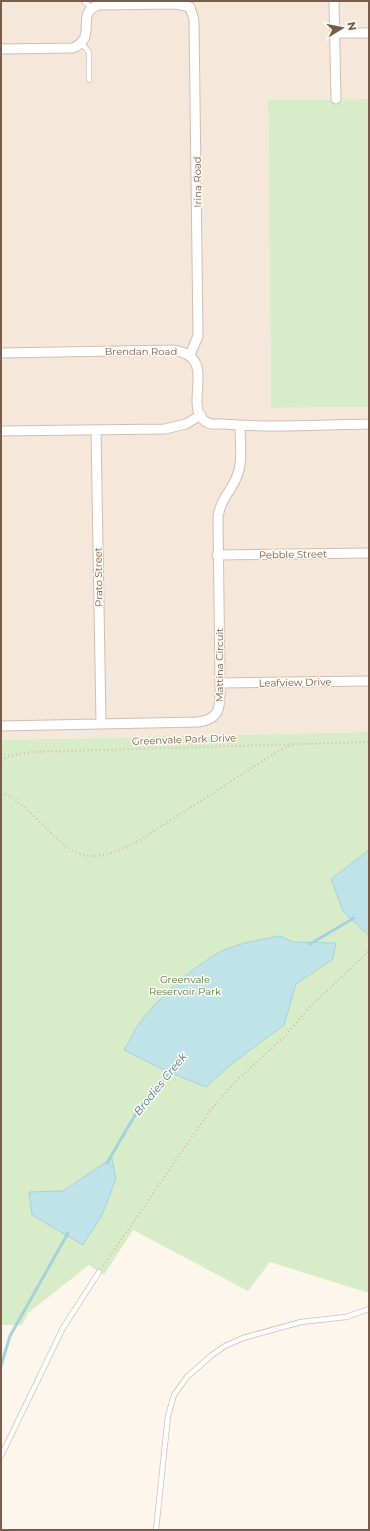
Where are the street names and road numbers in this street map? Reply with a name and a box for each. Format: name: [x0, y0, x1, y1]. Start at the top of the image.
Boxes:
street label: Irina Road: [191, 156, 204, 208]
street label: Brendan Road: [105, 345, 177, 358]
street label: Prato Street: [91, 547, 106, 607]
street label: Pebble Street: [259, 547, 327, 562]
street label: Mattina Circuit: [213, 628, 226, 702]
street label: Leafview Drive: [259, 675, 331, 690]
street label: Greenvale Park Drive: [132, 731, 236, 748]

